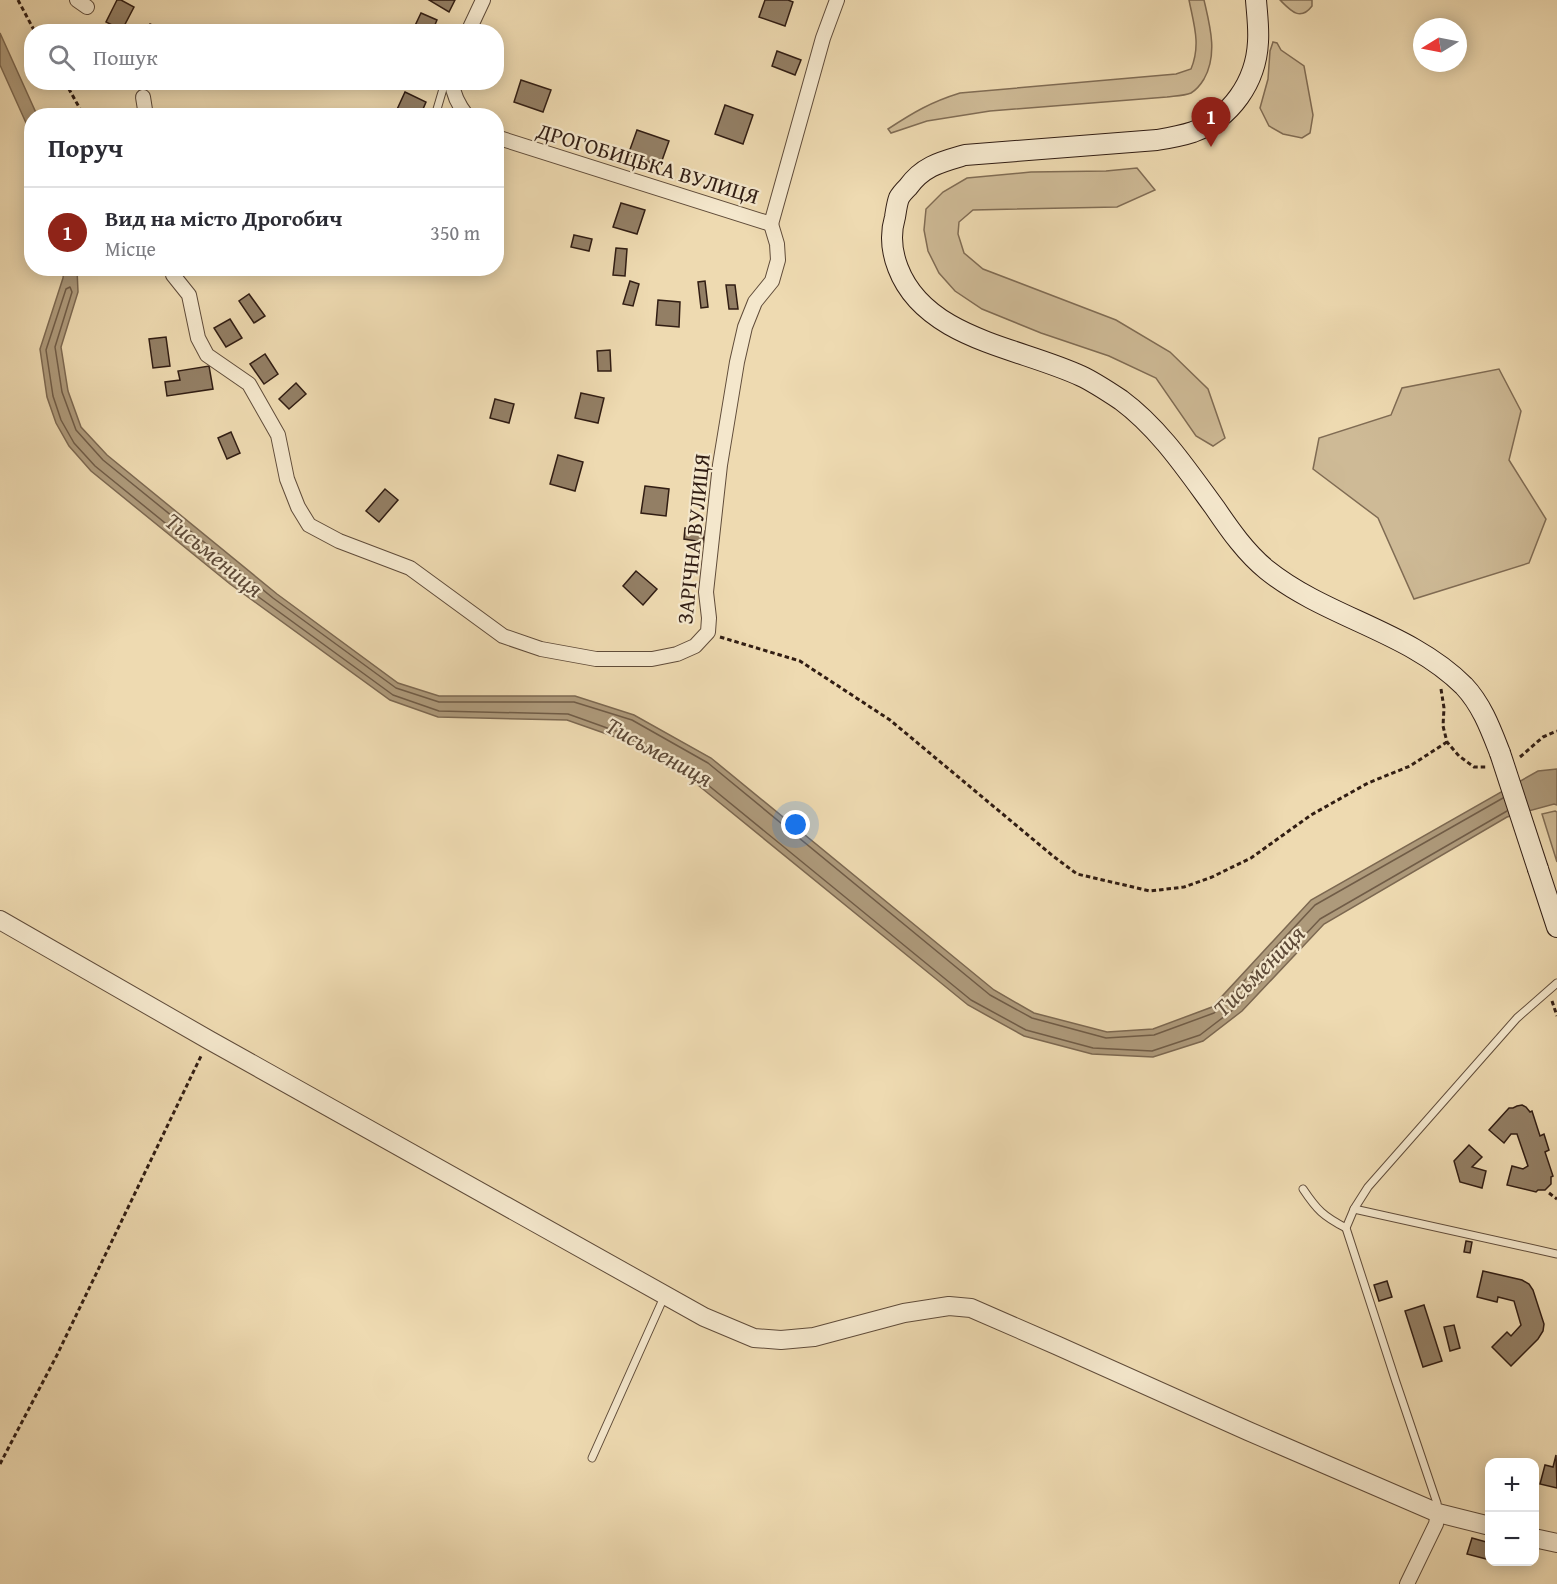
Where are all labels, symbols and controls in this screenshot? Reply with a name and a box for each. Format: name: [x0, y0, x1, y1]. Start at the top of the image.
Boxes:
north arrow: [1413, 18, 1467, 72]
search box: [24, 24, 504, 90]
icon: search: [45, 41, 78, 74]
text: Пошук: [93, 41, 158, 73]
pin: 1: [1192, 98, 1230, 147]
street label: ДРОГОБИЦЬКА ВУЛИЦЯ: [532, 114, 763, 212]
text: Поруч: [48, 128, 123, 167]
text: Вид на місто Дрогобич: [105, 202, 342, 234]
text: 1: [62, 218, 73, 247]
text: 350 m: [430, 218, 480, 247]
text: Місце: [105, 234, 156, 263]
street label: ЗАРІЧНА ВУЛИЦЯ: [668, 452, 718, 626]
water label: Тисьмениця: [157, 504, 271, 605]
water label: Тисьмениця: [599, 708, 720, 796]
your location: [781, 810, 810, 839]
water label: Тисьмениця: [1205, 916, 1313, 1025]
map controls: [1485, 1458, 1539, 1566]
button: +: [1485, 1458, 1539, 1512]
button: −: [1485, 1512, 1539, 1566]

